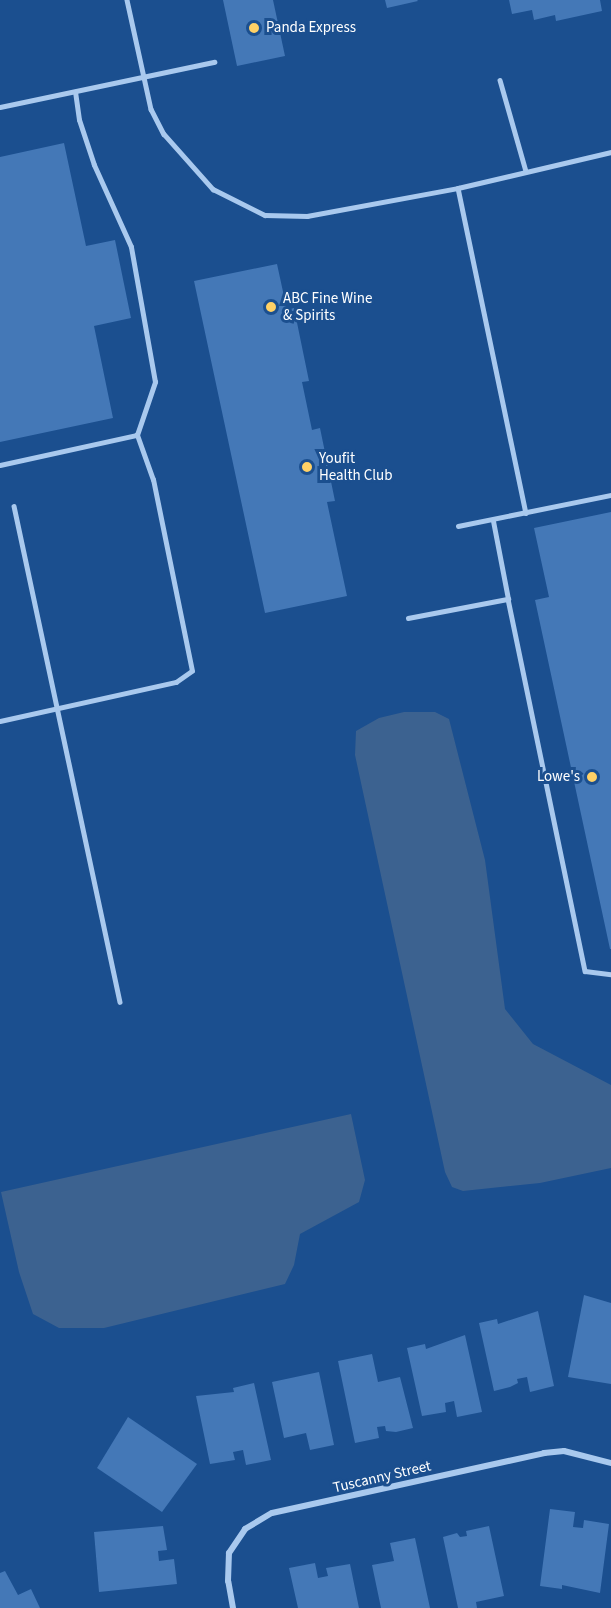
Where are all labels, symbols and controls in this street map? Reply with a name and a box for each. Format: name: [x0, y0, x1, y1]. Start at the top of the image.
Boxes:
place label: Panda Express: [266, 19, 356, 37]
marker: Panda Express: [247, 21, 261, 35]
place label: ABC Fine Wine & Spirits: [283, 289, 372, 324]
marker: ABC Fine Wine & Spirits: [264, 300, 278, 314]
place label: Youfit Health Club: [319, 449, 392, 484]
marker: Youfit Health Club: [300, 460, 314, 474]
place label: Lowe's: [537, 768, 580, 786]
marker: Lowe's: [585, 770, 599, 784]
street label: Tuscanny Street: [331, 1457, 433, 1497]

